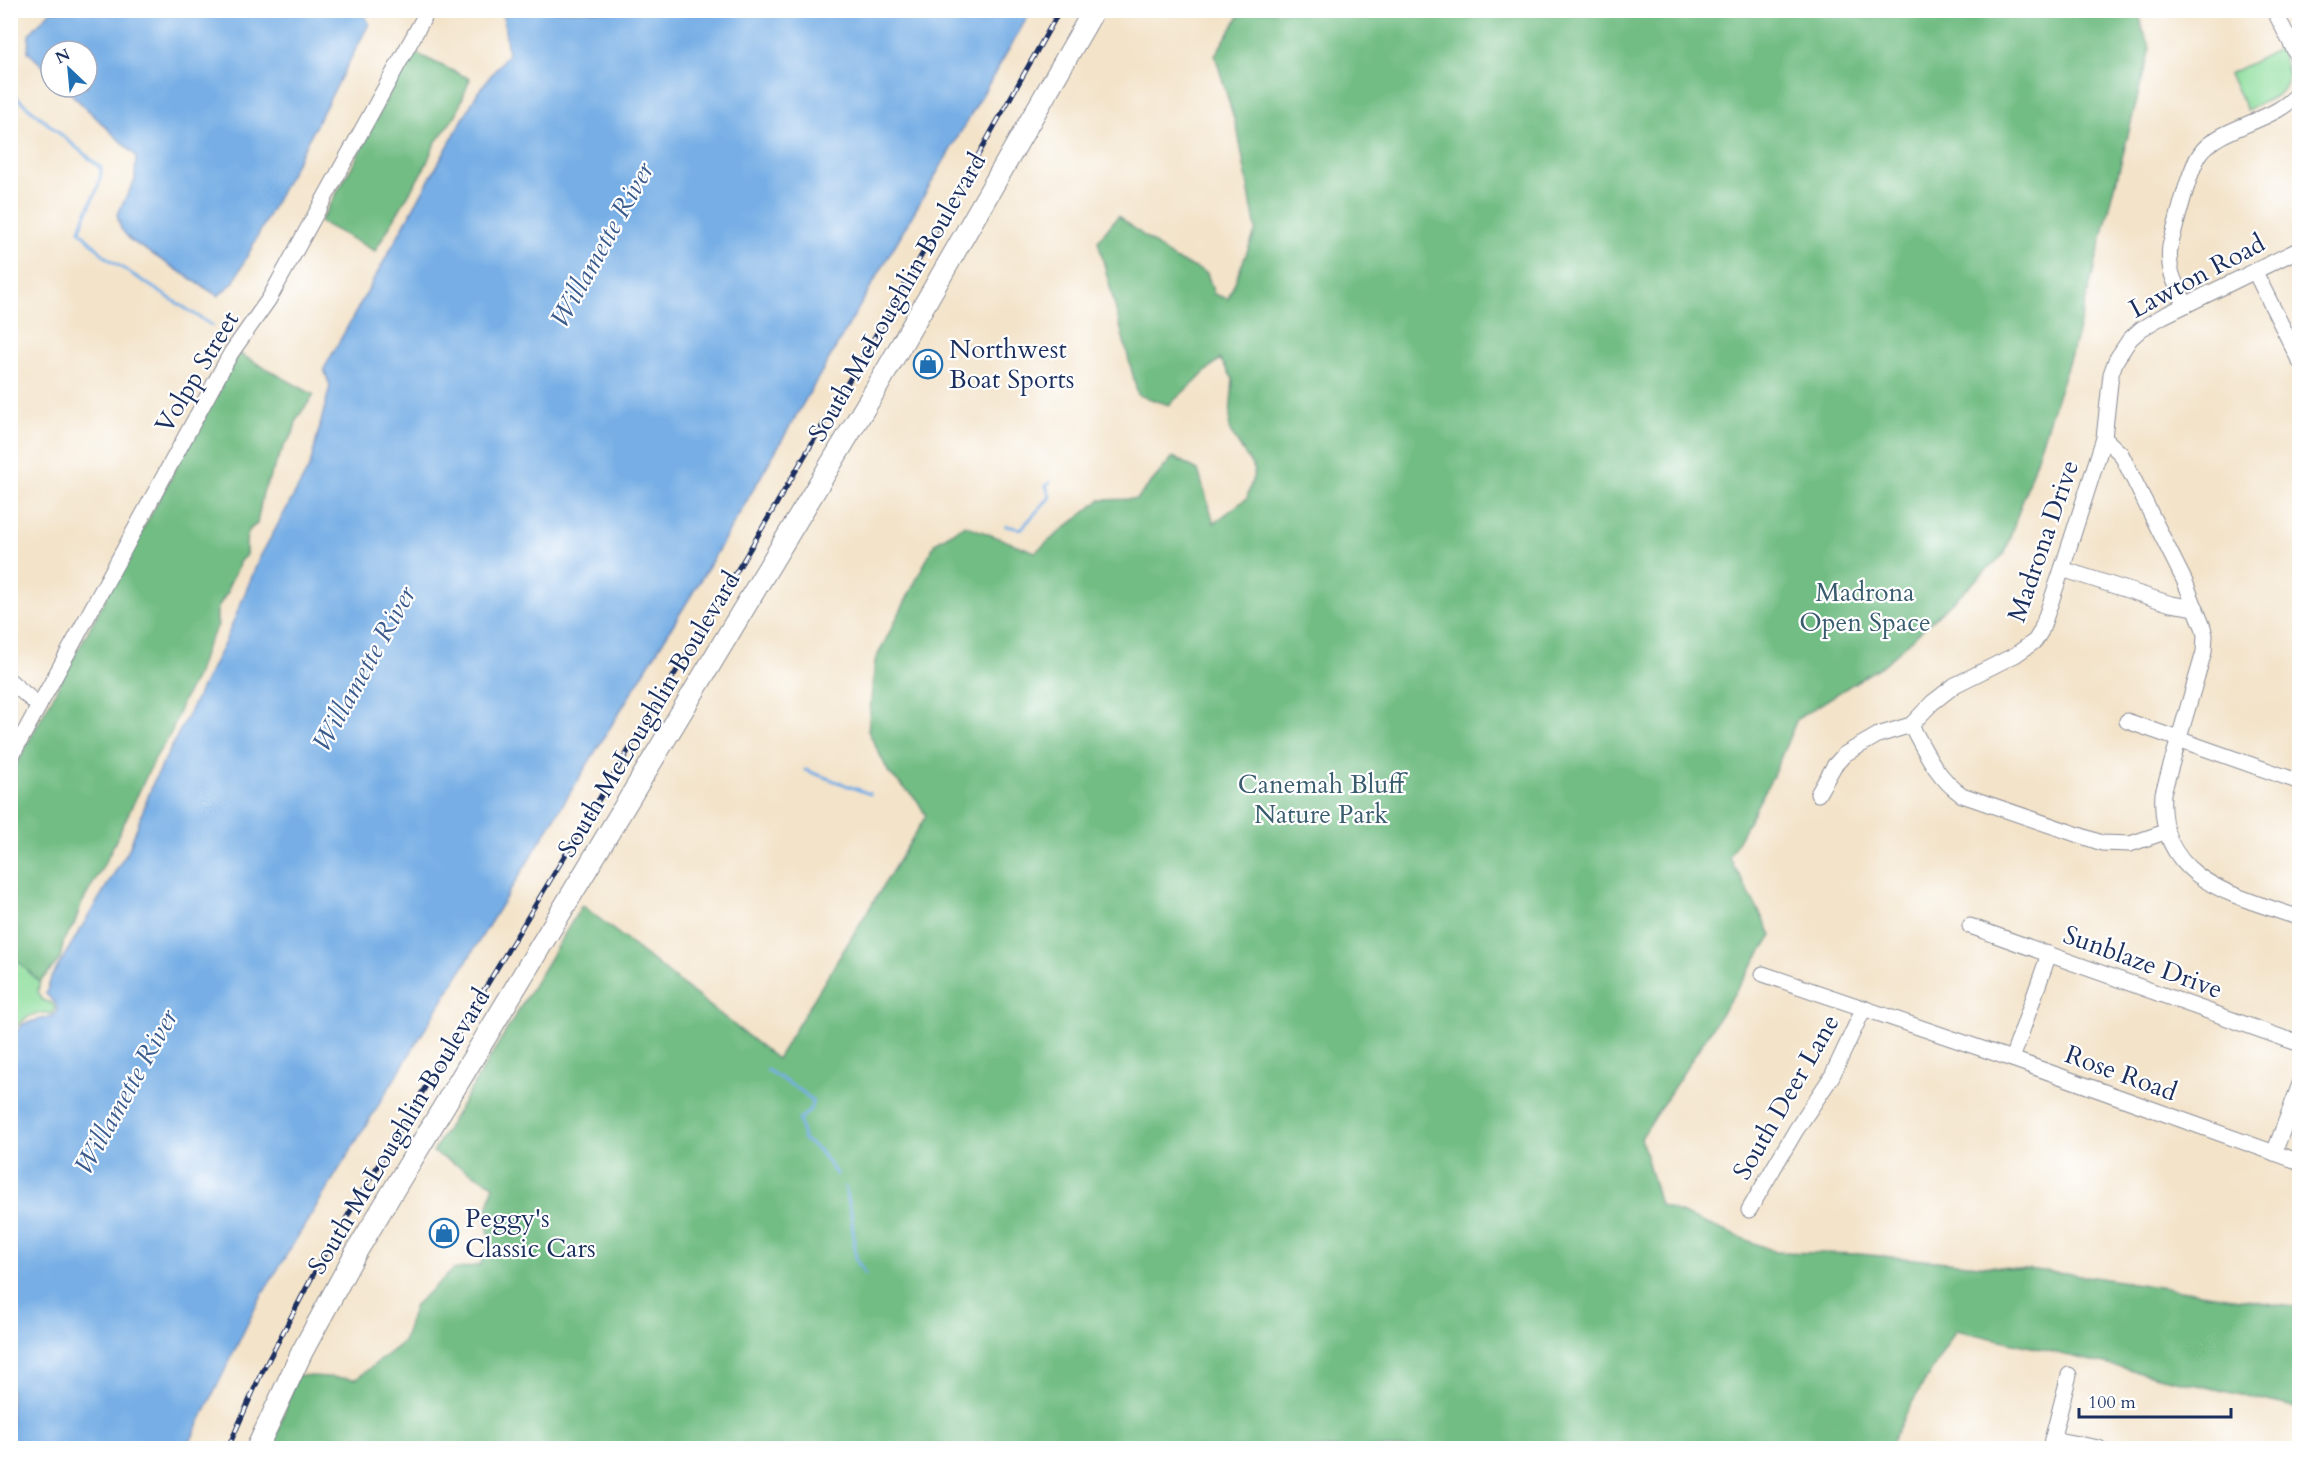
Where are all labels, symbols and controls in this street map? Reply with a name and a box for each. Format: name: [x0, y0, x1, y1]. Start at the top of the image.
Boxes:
north arrow: [39, 39, 99, 99]
text: N: [52, 43, 74, 69]
street label: South McLoughlin Boulevard: [800, 146, 994, 448]
water label: Willamette River: [541, 155, 663, 334]
street label: Lawton Road: [2123, 226, 2271, 326]
street label: Volpp Street: [147, 304, 247, 440]
place label: Northwest Boat Sports: [949, 332, 1074, 397]
shop icon: Northwest Boat Sports: [912, 348, 944, 380]
street label: Madrona Drive: [1999, 455, 2087, 627]
street label: South McLoughlin Boulevard: [550, 564, 749, 864]
park label: Madrona Open Space: [1799, 575, 1931, 640]
water label: Willamette River: [303, 579, 425, 758]
park label: Canemah Bluff Nature Park: [1238, 767, 1409, 832]
street label: Sunblaze Drive: [2058, 917, 2228, 1007]
street label: South McLoughlin Boulevard: [300, 981, 499, 1281]
water label: Willamette River: [65, 1002, 187, 1181]
street label: South Deer Lane: [1724, 1008, 1848, 1186]
street label: Rose Road: [2060, 1037, 2182, 1109]
place label: Peggy's Classic Cars: [465, 1201, 596, 1266]
shop icon: Peggy's Classic Cars: [428, 1217, 460, 1249]
scale bar: [2079, 1381, 2230, 1419]
text: 100 m: [2088, 1390, 2136, 1415]

